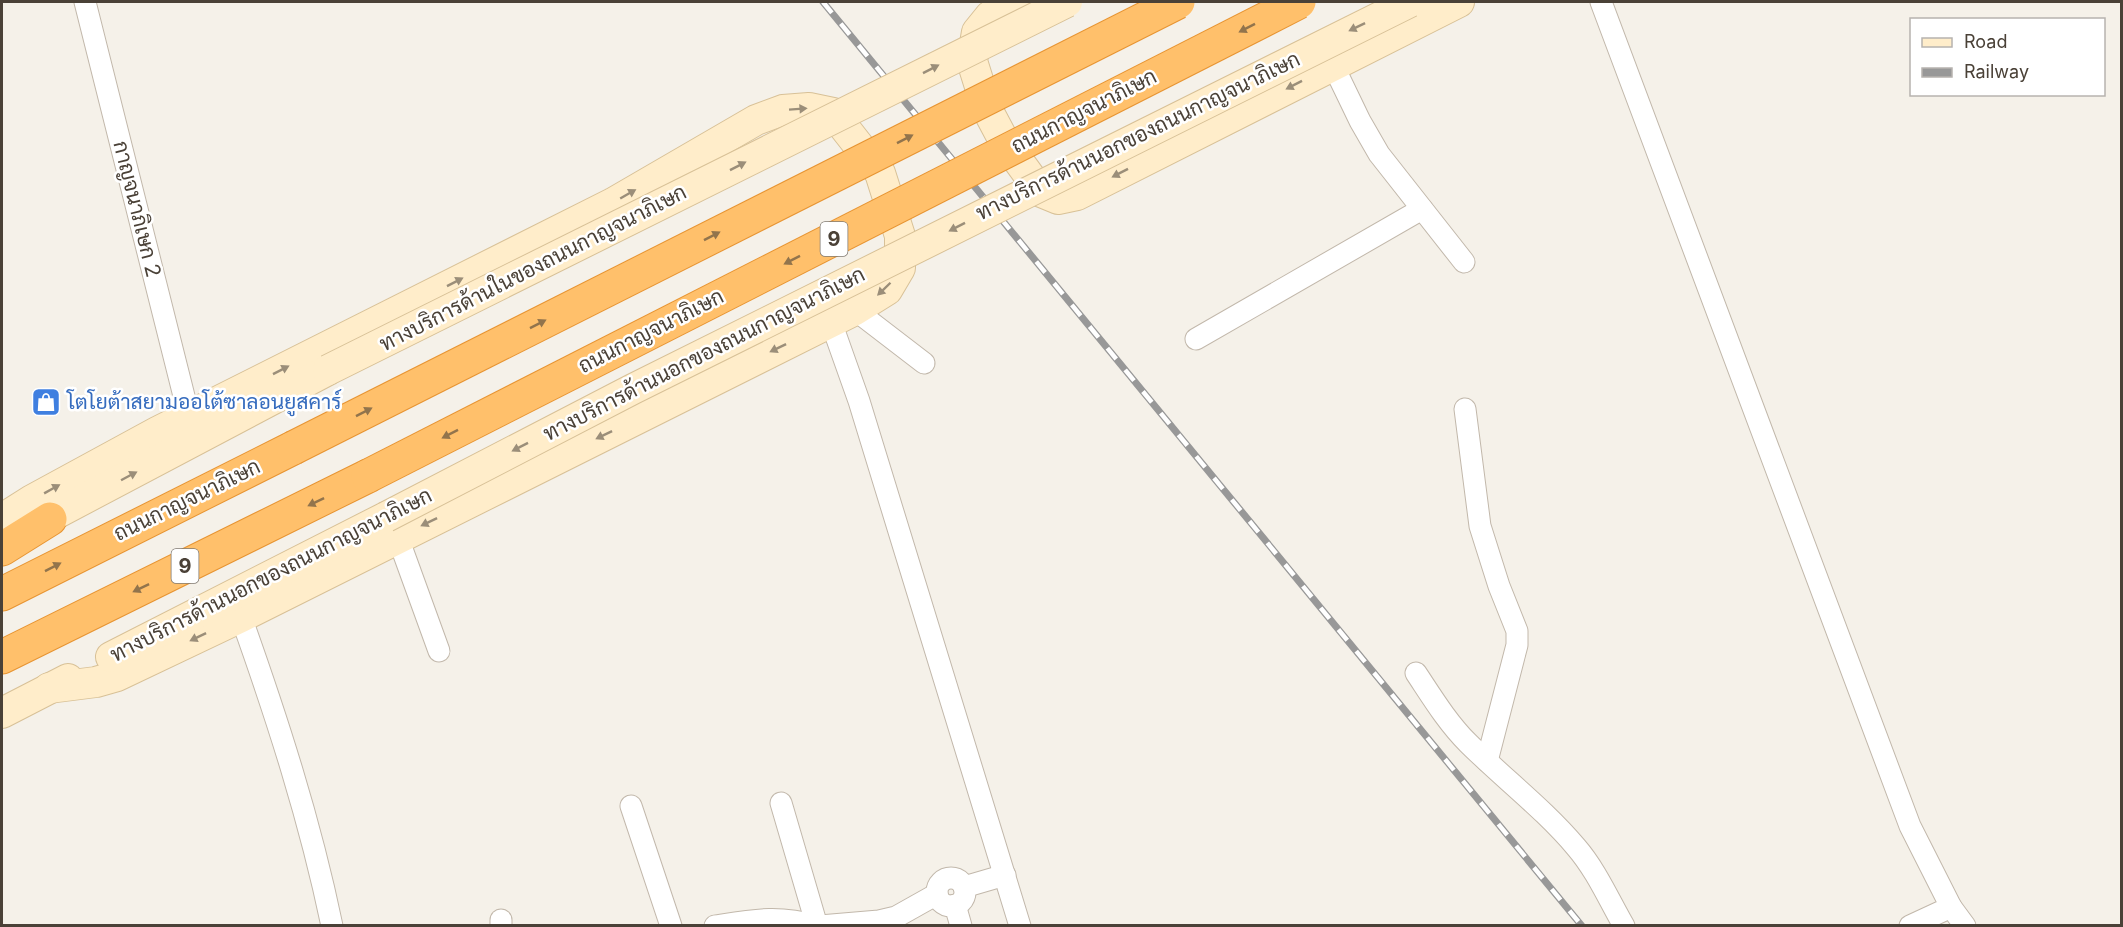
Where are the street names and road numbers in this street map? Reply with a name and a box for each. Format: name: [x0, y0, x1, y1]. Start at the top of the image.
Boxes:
street label: ทางบริการด้านนอกของถนนกาญจนาภิเษก: [972, 46, 1304, 225]
street label: ถนนกาญจนาภิเษก: [1007, 63, 1161, 158]
street label: กาญจนาภิเษก 2: [108, 138, 166, 280]
street label: ทางบริการด้านในของถนนกาญจนาภิเษก: [375, 179, 691, 357]
road number: 9: [820, 222, 848, 256]
street label: ทางบริการด้านนอกของถนนกาญจนาภิเษก: [539, 261, 869, 446]
street label: ถนนกาญจนาภิเษก: [574, 284, 728, 378]
street label: ถนนกาญจนาภิเษก: [110, 453, 264, 546]
street label: ทางบริการด้านนอกของถนนกาญจนาภิเษก: [106, 482, 436, 667]
road number: 9: [172, 549, 198, 583]

